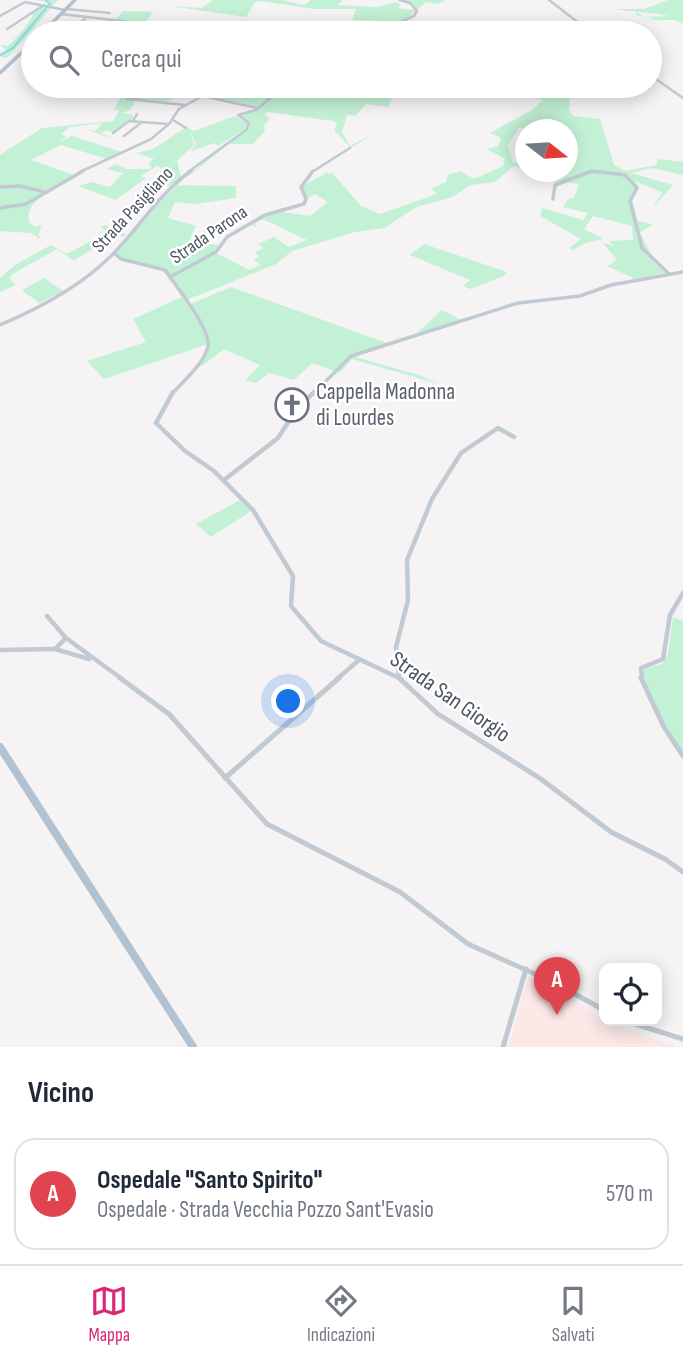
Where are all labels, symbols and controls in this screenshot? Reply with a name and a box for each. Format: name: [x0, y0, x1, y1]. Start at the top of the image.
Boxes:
search box: [21, 21, 662, 98]
icon: search: [45, 41, 83, 79]
text: Cerca qui: [101, 44, 182, 75]
north arrow: [515, 119, 578, 182]
street label: Strada Pasigliano: [88, 162, 178, 258]
street label: Strada Parona: [166, 201, 252, 269]
place label: Cappella Madonna di Lourdes: [316, 378, 455, 432]
church icon: Cappella Madonna di Lourdes: [273, 386, 311, 424]
street label: Strada San Giorgio: [384, 645, 516, 749]
your location: [271, 684, 305, 718]
pin: A: [534, 957, 580, 1015]
map controls: [599, 963, 662, 1026]
button: locate: [599, 963, 662, 1026]
text: Vicino: [28, 1075, 94, 1111]
text: Ospedale "Santo Spirito": [97, 1165, 323, 1196]
text: A: [48, 1180, 58, 1208]
text: 570 m: [606, 1180, 653, 1208]
text: Ospedale · Strada Vecchia Pozzo Sant'Evasio: [97, 1196, 434, 1224]
tab: Mappa: [88, 1282, 130, 1347]
tab: Indicazioni: [307, 1282, 375, 1347]
tab: Salvati: [552, 1282, 595, 1347]

